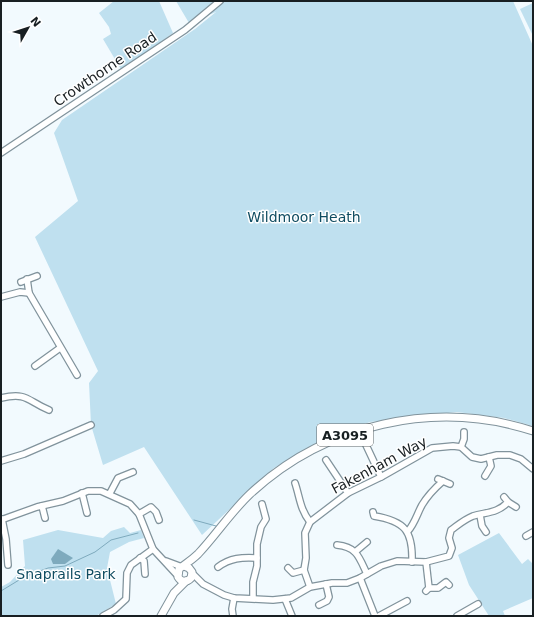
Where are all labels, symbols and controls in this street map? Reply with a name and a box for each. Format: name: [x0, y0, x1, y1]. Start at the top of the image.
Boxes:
north arrow: [8, 8, 48, 48]
text: N: [27, 14, 43, 30]
street label: Crowthorne Road: [50, 29, 160, 109]
park label: Wildmoor Heath: [247, 209, 361, 225]
road number: A3095: [317, 424, 373, 446]
street label: Fakenham Way: [329, 433, 429, 497]
park label: Snaprails Park: [16, 566, 117, 582]

